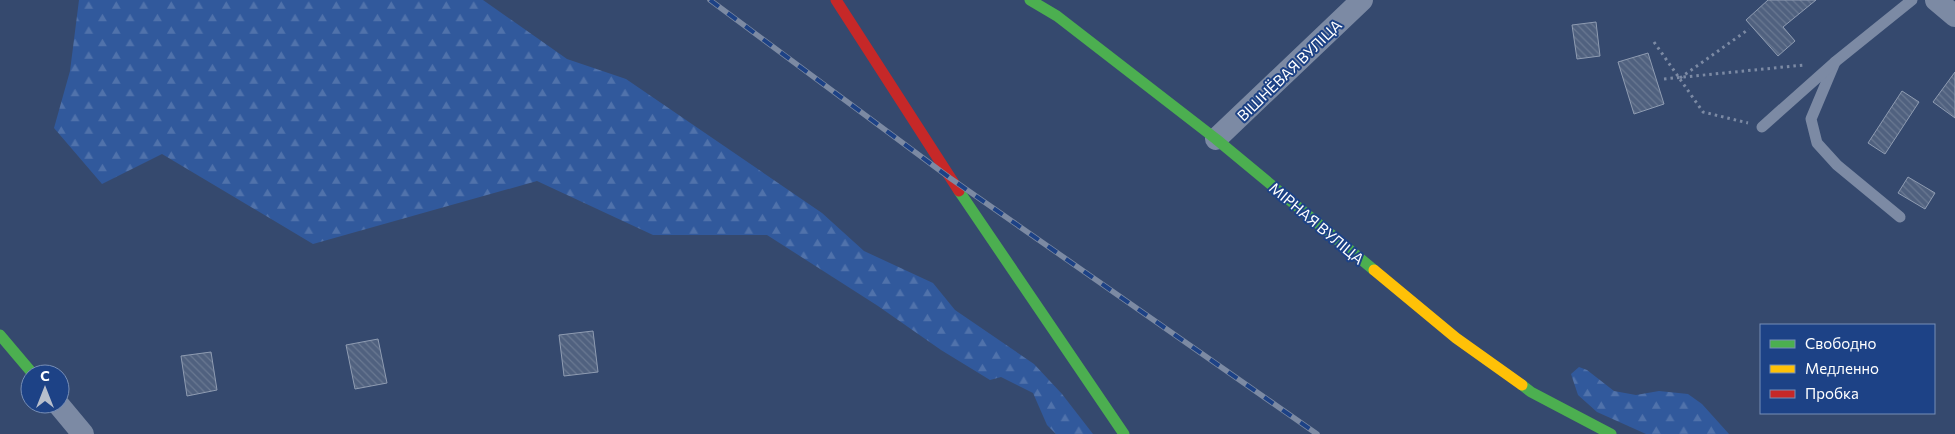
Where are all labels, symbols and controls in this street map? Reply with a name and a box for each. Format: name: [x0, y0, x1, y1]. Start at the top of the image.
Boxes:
street label: ВІШНЁВАЯ ВУЛІЦА: [1233, 16, 1345, 124]
street label: МІРНАЯ ВУЛІЦА: [1266, 178, 1368, 268]
legend: [1760, 324, 1935, 414]
text: Свободно: [1805, 334, 1876, 352]
text: Медленно: [1805, 359, 1879, 377]
north arrow: [20, 364, 70, 414]
text: С: [40, 367, 50, 384]
text: Пробка: [1805, 384, 1859, 402]

